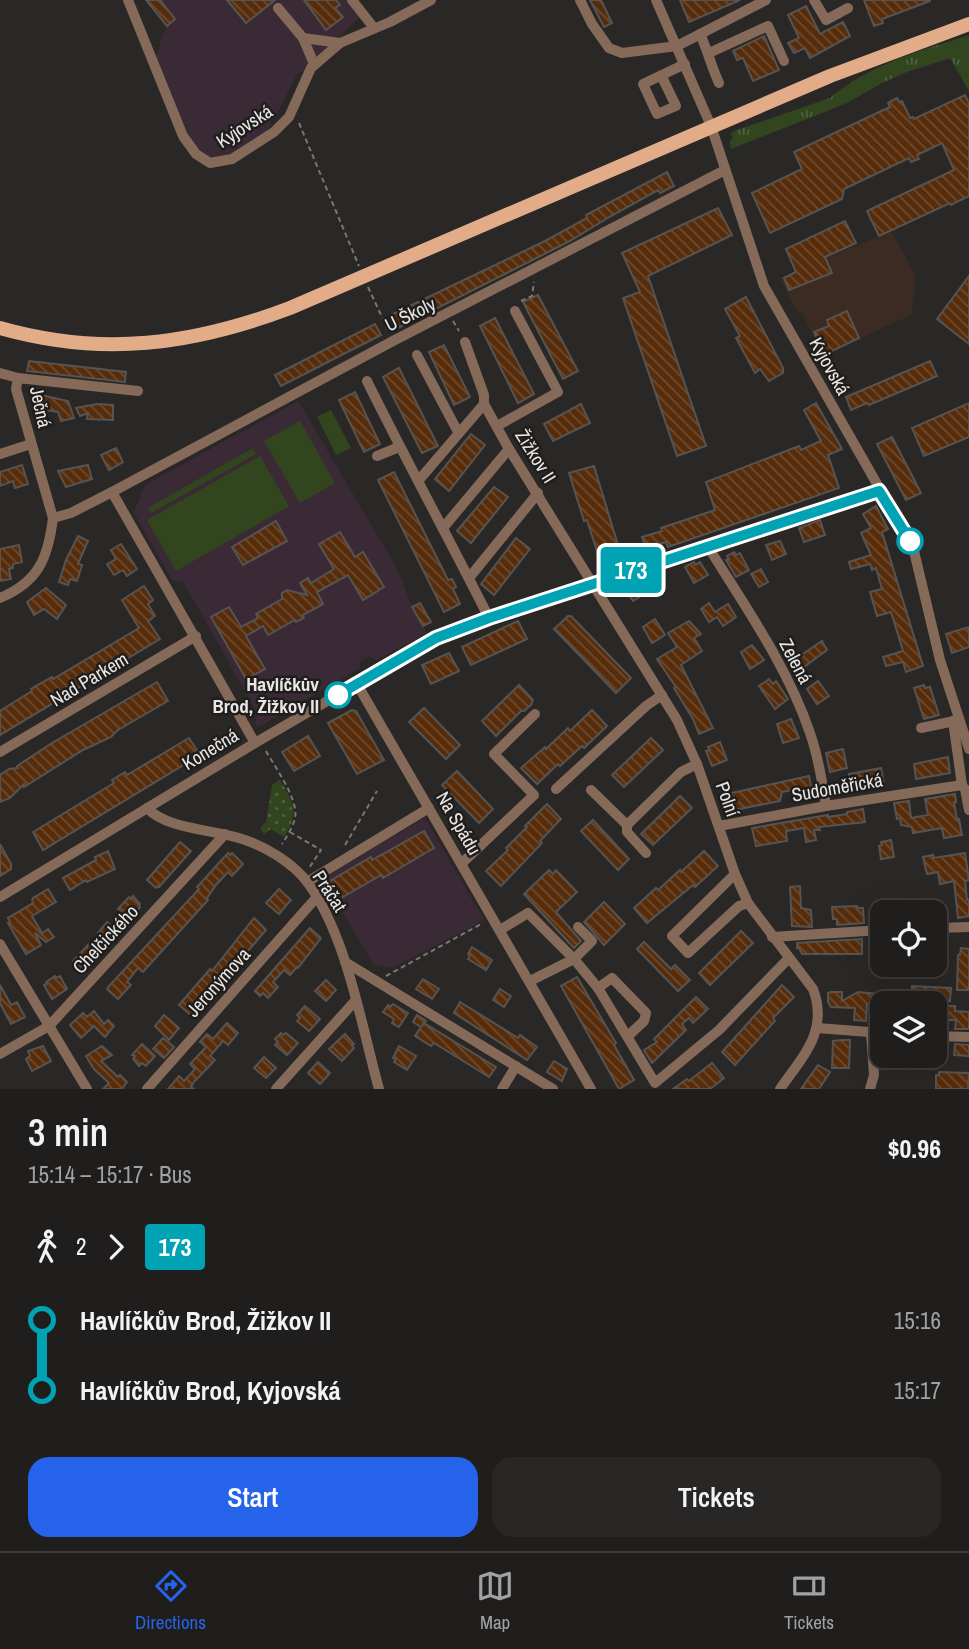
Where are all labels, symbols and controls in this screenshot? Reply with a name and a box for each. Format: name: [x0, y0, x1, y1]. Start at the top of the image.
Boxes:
street label: Kyjovská: [211, 98, 278, 154]
street label: U Školy: [380, 290, 440, 337]
street label: Kyjovská: [804, 332, 857, 400]
street label: Ječná: [24, 384, 58, 430]
street label: Žižkov II: [509, 424, 563, 488]
unlabelled marker: [897, 528, 923, 554]
line badge: 173: [591, 547, 671, 593]
text: 173: [615, 554, 647, 586]
street label: Zelená: [773, 634, 819, 688]
street label: Nad Parkem: [45, 646, 133, 712]
place label: Havlíčkův Brod, Žižkov II: [213, 671, 319, 719]
marker: Havlíčkův Brod, Žižkov II: [325, 682, 351, 708]
street label: Konečná: [177, 722, 243, 776]
street label: Sudoměřická: [790, 766, 885, 808]
street label: Polní: [710, 778, 747, 821]
street label: Na Spádu: [430, 786, 488, 860]
street label: Práčat: [307, 865, 354, 918]
street label: Chelčického: [66, 899, 144, 979]
map controls: [870, 900, 947, 1068]
button: locate: [870, 900, 947, 977]
street label: Jeronýmova: [180, 942, 256, 1022]
button: layers: [870, 991, 947, 1068]
text: 3 min: [28, 1107, 108, 1158]
text: $0.96: [888, 1131, 941, 1166]
text: 15:14 – 15:17 · Bus: [28, 1159, 192, 1190]
icon: walk: [28, 1228, 66, 1266]
icon: forward: [97, 1228, 135, 1266]
text: 2: [76, 1231, 87, 1262]
text: 173: [159, 1231, 191, 1263]
text: Havlíčkův Brod, Žižkov II: [80, 1303, 331, 1338]
text: 15:16: [894, 1305, 941, 1336]
text: Havlíčkův Brod, Kyjovská: [80, 1373, 341, 1408]
text: 15:17: [894, 1375, 941, 1406]
button: Start: [28, 1457, 478, 1537]
button: Tickets: [492, 1457, 941, 1537]
tab: Directions: [135, 1567, 206, 1635]
tab: Map: [476, 1567, 514, 1635]
tab: Tickets: [784, 1567, 834, 1635]

